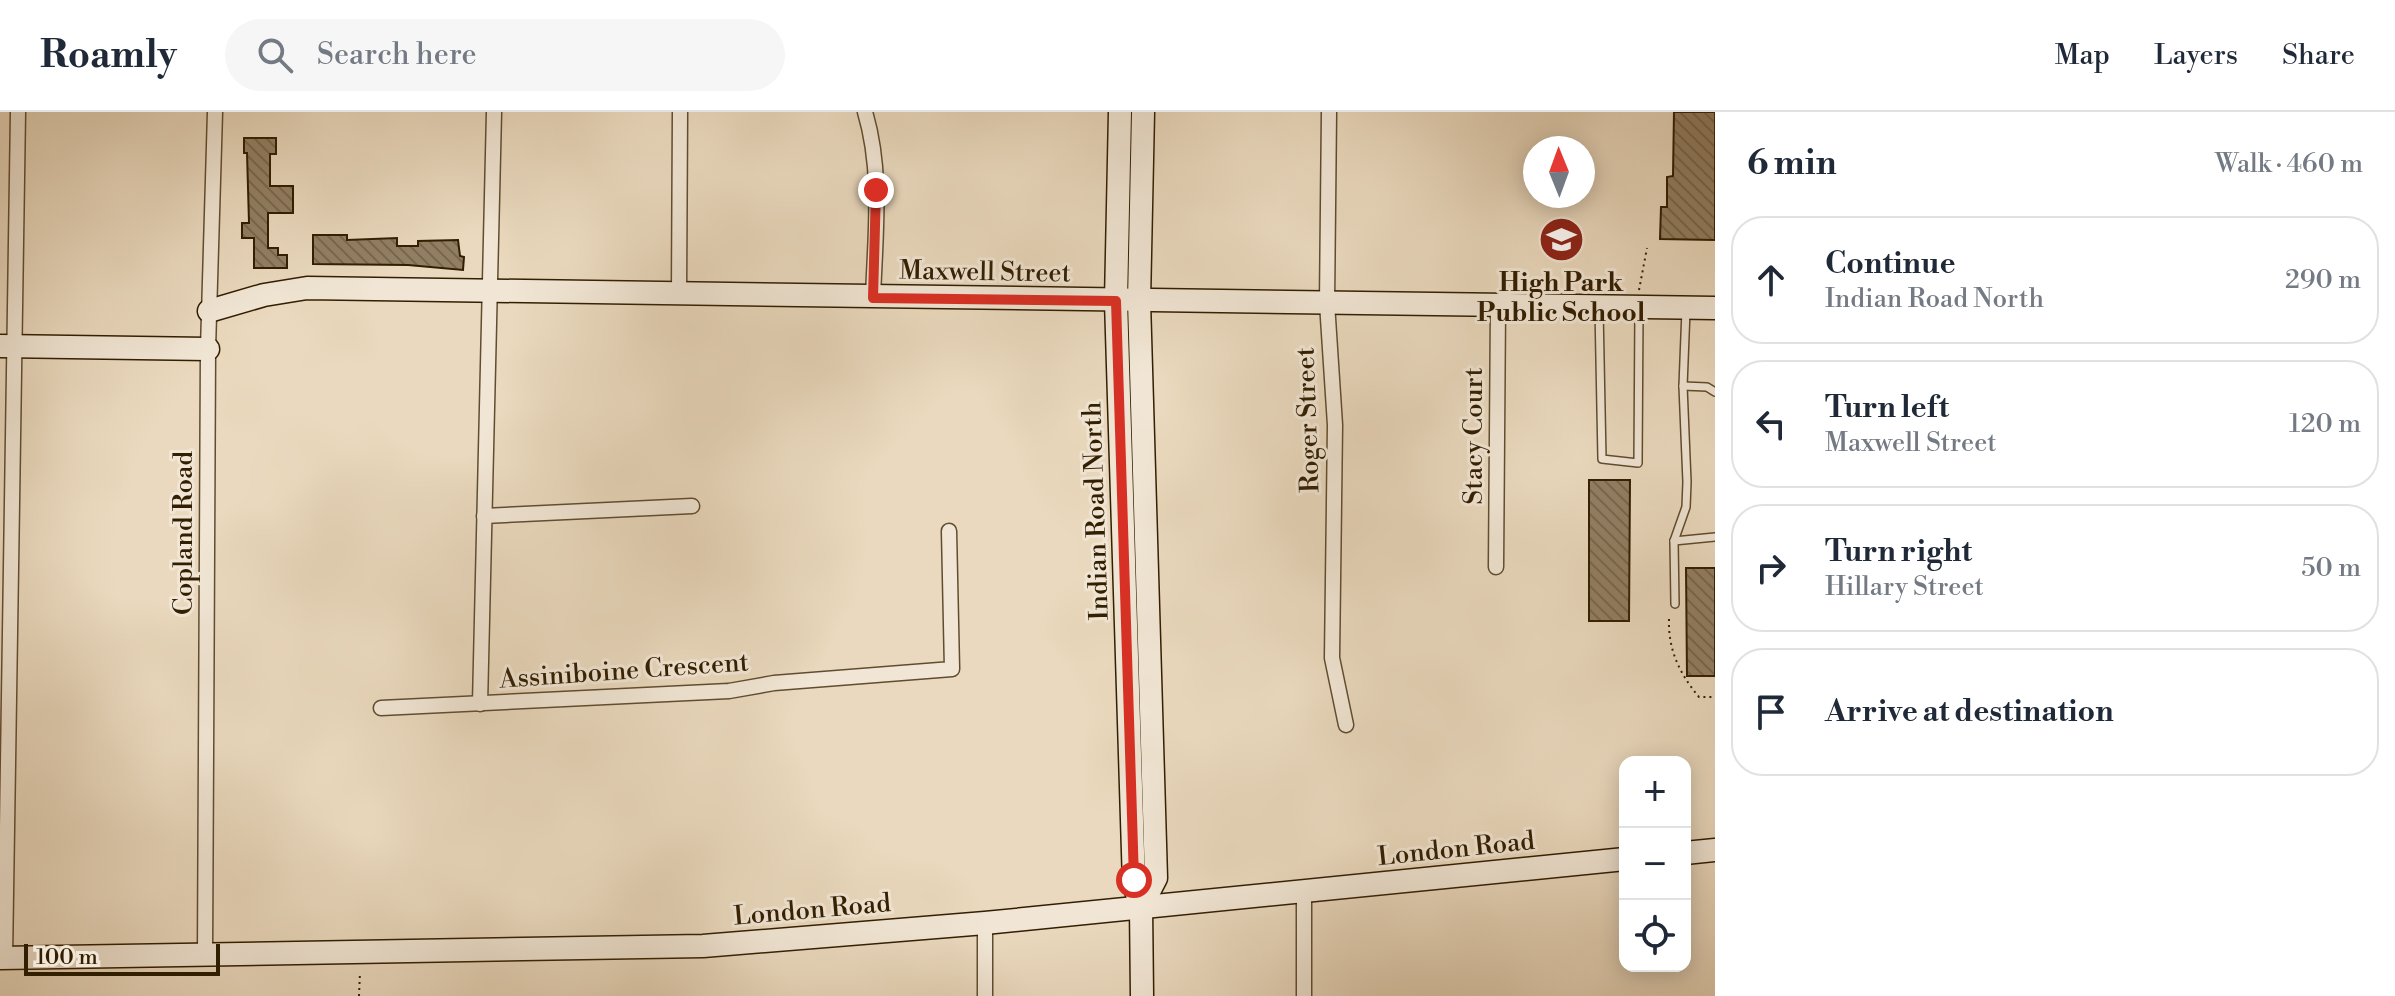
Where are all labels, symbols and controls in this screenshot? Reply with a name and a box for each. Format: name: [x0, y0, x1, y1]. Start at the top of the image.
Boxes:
search box: [225, 19, 785, 91]
text: Roamly: [40, 32, 177, 79]
icon: search: [253, 33, 297, 77]
text: Search here: [317, 36, 477, 74]
text: Map: [2055, 38, 2110, 73]
text: Layers: [2154, 38, 2238, 73]
text: Share: [2282, 38, 2355, 73]
north arrow: [1523, 136, 1595, 208]
text: 6 min: [1747, 143, 1837, 185]
text: Walk · 460 m: [2215, 148, 2363, 180]
route end: [858, 172, 894, 208]
school or university icon: High Park Public School: [1537, 215, 1585, 263]
text: Continue: [1825, 245, 1956, 283]
street label: Maxwell Street: [899, 255, 1071, 289]
icon: ahead: [1749, 258, 1793, 302]
text: 290 m: [2285, 264, 2361, 296]
place label: High Park Public School: [1477, 267, 1646, 329]
text: Indian Road North: [1825, 283, 2044, 315]
street label: Roger Street: [1289, 347, 1327, 493]
street label: Stacy Court: [1458, 367, 1490, 505]
text: Turn left: [1825, 389, 1949, 427]
street label: Indian Road North: [1076, 401, 1116, 621]
icon: left: [1749, 402, 1793, 446]
text: 120 m: [2289, 408, 2361, 440]
text: Maxwell Street: [1825, 427, 1997, 459]
street label: Copland Road: [168, 451, 200, 615]
text: Turn right: [1825, 533, 1972, 571]
icon: right: [1749, 546, 1793, 590]
text: 50 m: [2301, 552, 2361, 584]
text: Hillary Street: [1825, 571, 1984, 603]
street label: Assiniboine Crescent: [497, 646, 750, 696]
icon: arrive: [1749, 690, 1793, 734]
text: Arrive at destination: [1825, 693, 2114, 731]
map controls: [1619, 756, 1691, 972]
button: +: [1619, 756, 1691, 828]
street label: London Road: [1376, 825, 1536, 873]
button: −: [1619, 828, 1691, 900]
route start: [1116, 862, 1152, 898]
street label: London Road: [732, 887, 892, 933]
button: locate: [1619, 900, 1691, 972]
scale bar: [24, 940, 220, 976]
text: 100 m: [36, 944, 98, 971]

